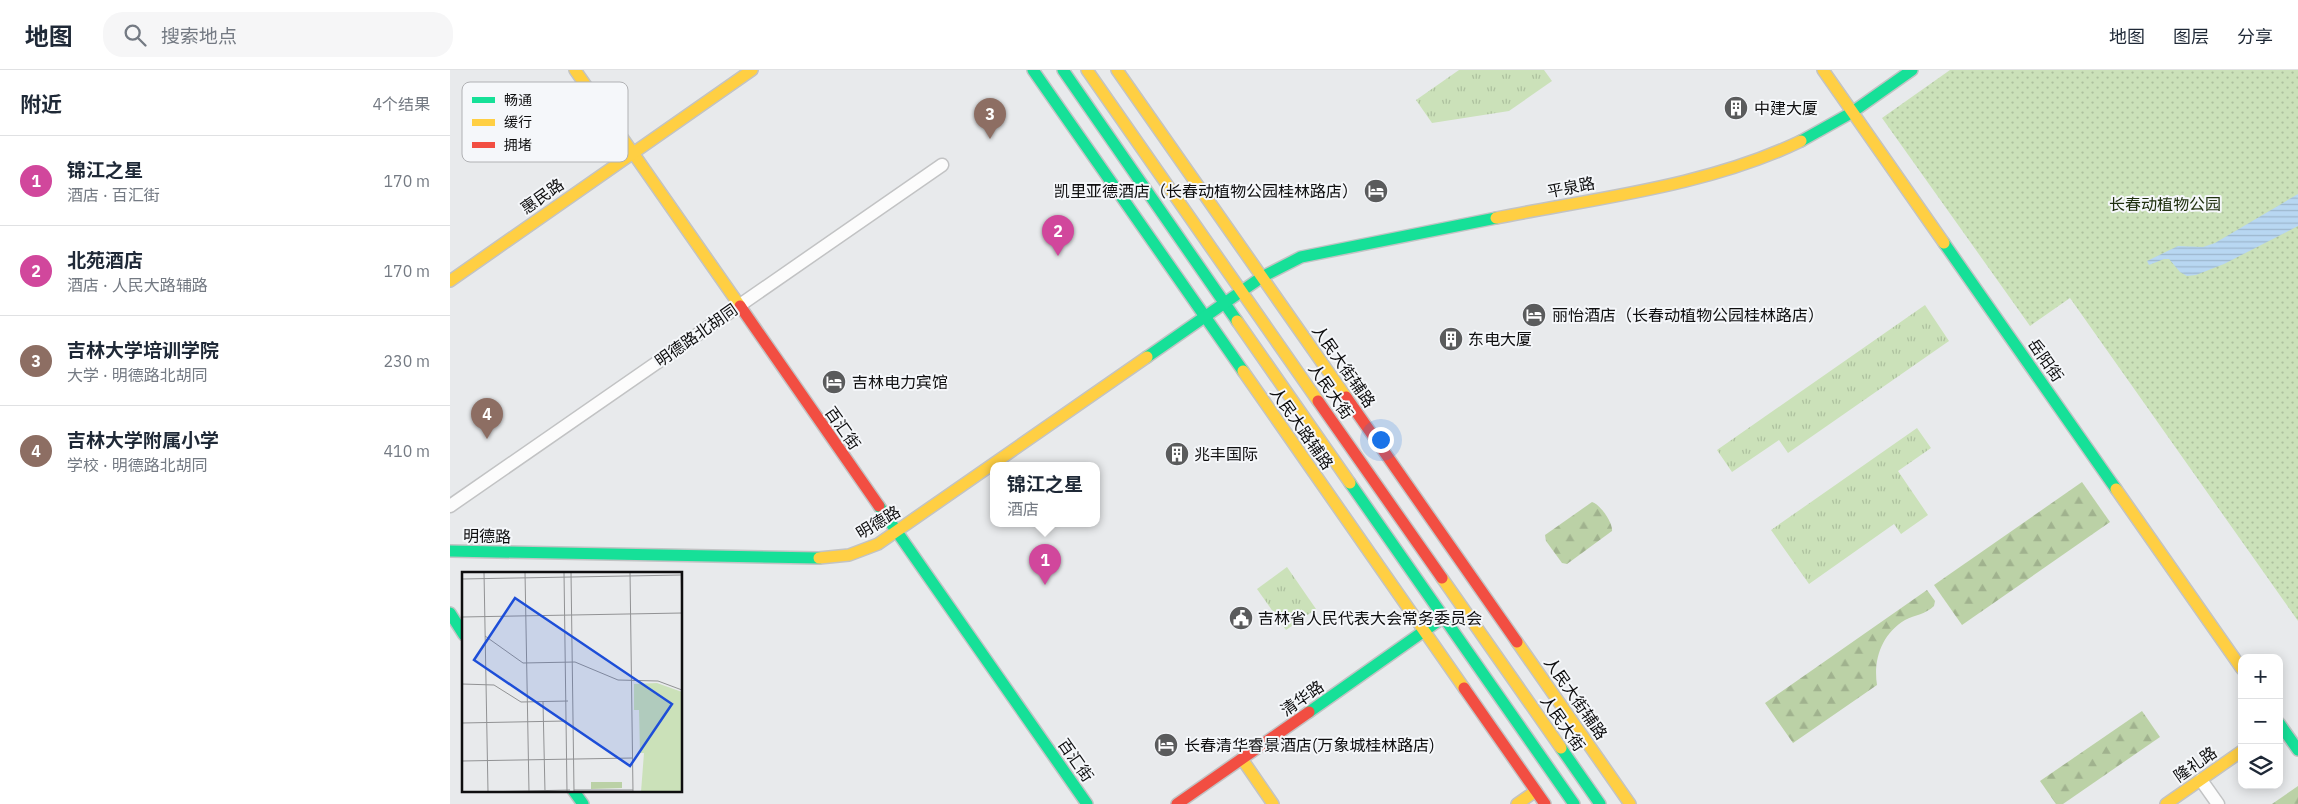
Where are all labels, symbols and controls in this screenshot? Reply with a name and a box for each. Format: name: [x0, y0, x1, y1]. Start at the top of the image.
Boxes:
search box: [103, 12, 453, 57]
text: 地图: [25, 20, 73, 52]
icon: search: [121, 21, 149, 49]
text: 搜索地点: [161, 24, 237, 48]
text: 地图: [2109, 25, 2145, 48]
text: 图层: [2173, 25, 2209, 48]
text: 分享: [2237, 25, 2273, 48]
legend: [462, 82, 628, 162]
text: 附近: [20, 90, 62, 118]
text: 畅通: [504, 91, 532, 109]
text: 4个结果: [372, 94, 430, 114]
building icon: 中建大厦: [1723, 95, 1749, 121]
pin: 3: [974, 98, 1006, 139]
place label: 中建大厦: [1754, 98, 1818, 118]
text: 缓行: [504, 113, 532, 131]
text: 拥堵: [504, 136, 532, 154]
text: 锦江之星: [67, 158, 143, 182]
text: 1: [31, 171, 41, 191]
text: 170 m: [383, 171, 430, 191]
street label: 平泉路: [1546, 173, 1596, 201]
street label: 惠民路: [517, 174, 567, 218]
hotel icon: 凯里亚德酒店（长春动植物公园桂林路店）: [1363, 178, 1389, 204]
place label: 凯里亚德酒店（长春动植物公园桂林路店）: [1054, 181, 1358, 201]
text: 酒店 · 百汇街: [67, 185, 160, 205]
park label: 长春动植物公园: [2109, 194, 2221, 214]
pin: 2: [1042, 215, 1074, 256]
text: 北苑酒店: [67, 248, 143, 272]
text: 2: [31, 261, 41, 281]
text: 170 m: [383, 261, 430, 281]
text: 酒店 · 人民大路辅路: [67, 275, 208, 295]
street label: 明德路北胡同: [651, 299, 741, 371]
hotel icon: 丽怡酒店（长春动植物公园桂林路店）: [1521, 302, 1547, 328]
place label: 丽怡酒店（长春动植物公园桂林路店）: [1552, 305, 1824, 325]
street label: 人民大街辅路: [1309, 321, 1379, 411]
building icon: 东电大厦: [1438, 326, 1464, 352]
place label: 东电大厦: [1468, 329, 1532, 349]
street label: 岳阳街: [2024, 335, 2068, 385]
text: 吉林大学培训学院: [67, 338, 219, 362]
text: 3: [31, 351, 41, 371]
text: 230 m: [383, 351, 430, 371]
street label: 人民大街: [1305, 359, 1357, 423]
text: 大学 · 明德路北胡同: [67, 365, 208, 385]
hotel icon: 吉林电力宾馆: [821, 369, 847, 395]
place label: 吉林电力宾馆: [852, 372, 948, 392]
street label: 人民大路辅路: [1266, 383, 1338, 473]
pin: 4: [471, 398, 503, 439]
street label: 百汇街: [821, 403, 865, 453]
your location: [1368, 427, 1394, 453]
text: 吉林大学附属小学: [67, 428, 219, 452]
text: 4: [31, 441, 41, 461]
text: 410 m: [383, 441, 430, 461]
building icon: 兆丰国际: [1164, 441, 1190, 467]
place label: 兆丰国际: [1194, 444, 1258, 464]
text: 学校 · 明德路北胡同: [67, 455, 208, 475]
popup: [990, 462, 1100, 527]
text: 锦江之星: [1007, 472, 1083, 496]
text: 酒店: [1007, 499, 1039, 519]
street label: 明德路: [852, 501, 904, 543]
street label: 明德路: [463, 526, 511, 546]
pin: 1: [1029, 544, 1061, 585]
inset map: [462, 572, 682, 792]
public building icon: 吉林省人民代表大会常务委员会: [1228, 605, 1254, 631]
place label: 吉林省人民代表大会常务委员会: [1258, 608, 1482, 628]
street label: 人民大街辅路: [1541, 653, 1611, 743]
map controls: [2238, 654, 2283, 789]
button: +: [2238, 654, 2283, 699]
street label: 清华路: [1277, 676, 1327, 720]
street label: 人民大街: [1537, 691, 1589, 755]
button: −: [2238, 699, 2283, 744]
hotel icon: 长春清华睿景酒店(万象城桂林路店): [1153, 732, 1179, 758]
street label: 百汇街: [1054, 735, 1098, 785]
place label: 长春清华睿景酒店(万象城桂林路店): [1184, 735, 1435, 755]
street label: 隆礼路: [2170, 742, 2220, 786]
button: layers: [2238, 744, 2283, 789]

